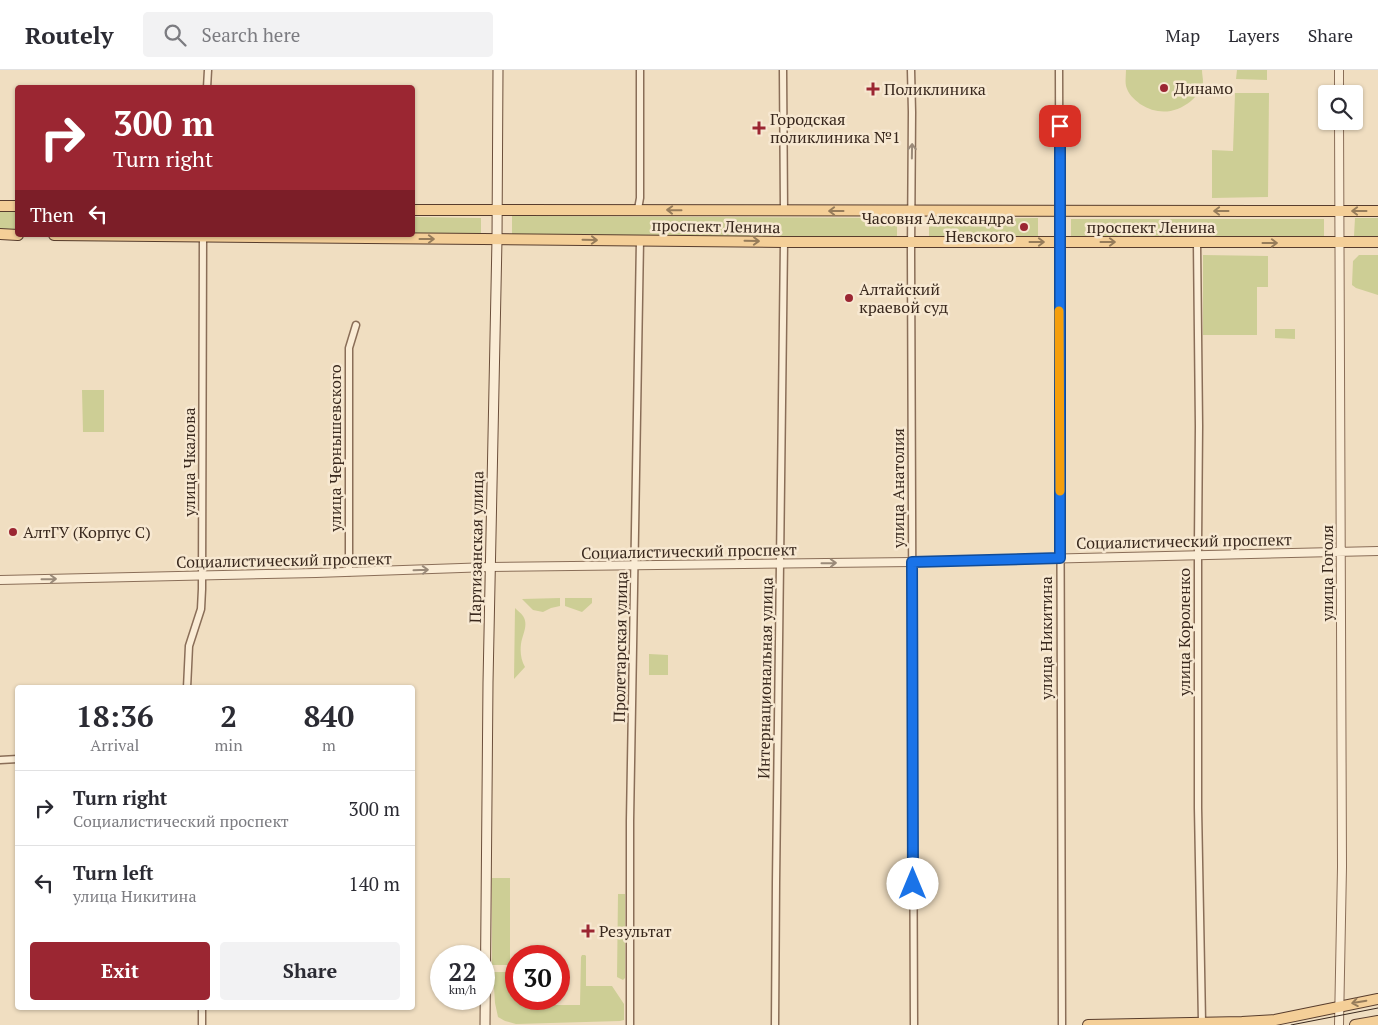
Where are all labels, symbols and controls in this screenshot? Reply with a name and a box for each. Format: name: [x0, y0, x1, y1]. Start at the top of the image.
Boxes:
search box: [143, 12, 493, 57]
text: Routely: [25, 19, 113, 51]
icon: search: [161, 21, 189, 49]
text: Search here: [201, 22, 300, 47]
text: Map: [1165, 23, 1200, 47]
text: Layers: [1228, 23, 1280, 47]
text: Share: [1308, 23, 1353, 47]
place label: Динамо: [1174, 77, 1233, 99]
place label: Поликлиника: [884, 78, 986, 100]
marker: Поликлиника: [866, 82, 880, 96]
marker: Динамо: [1158, 82, 1170, 94]
map controls: [1318, 85, 1363, 130]
button: search: [1318, 85, 1363, 130]
text: 300 m: [113, 100, 214, 146]
icon: right: [30, 105, 95, 170]
pin: [1039, 105, 1081, 147]
place label: Городская поликлиника №1: [770, 108, 901, 148]
icon: arrive: [1046, 112, 1074, 140]
marker: Городская поликлиника №1: [752, 121, 766, 135]
one-way arrow: [907, 143, 916, 159]
text: Turn right: [113, 144, 213, 173]
icon: left: [84, 200, 112, 228]
text: Then: [30, 202, 74, 227]
one-way arrow: [666, 205, 682, 215]
one-way arrow: [828, 206, 844, 216]
one-way arrow: [1214, 206, 1230, 216]
one-way arrow: [1351, 206, 1368, 216]
place label: Часовня Александра Невского: [862, 207, 1014, 247]
street label: проспект Ленина: [651, 214, 781, 238]
street label: проспект Ленина: [1087, 216, 1215, 238]
marker: Часовня Александра Невского: [1018, 221, 1030, 233]
one-way arrow: [419, 234, 435, 243]
one-way arrow: [581, 235, 597, 245]
one-way arrow: [744, 237, 760, 246]
one-way arrow: [1028, 237, 1045, 247]
one-way arrow: [1099, 237, 1115, 247]
one-way arrow: [1262, 238, 1278, 248]
place label: Алтайский краевой суд: [859, 278, 948, 318]
marker: Алтайский краевой суд: [843, 292, 855, 304]
street label: улица Чернышевского: [324, 364, 346, 533]
street label: улица Чкалова: [178, 408, 200, 517]
street label: улица Анатолия: [887, 428, 909, 549]
street label: Партизанская улица: [464, 471, 488, 623]
place label: АлтГУ (Корпус С): [23, 521, 151, 543]
street label: улица Гоголя: [1316, 525, 1338, 622]
marker: АлтГУ (Корпус С): [7, 526, 19, 538]
street label: Социалистический проспект: [1076, 528, 1292, 554]
street label: Социалистический проспект: [581, 538, 797, 564]
street label: Социалистический проспект: [176, 547, 392, 573]
one-way arrow: [820, 558, 836, 568]
one-way arrow: [413, 565, 429, 574]
street label: улица Короленко: [1173, 568, 1195, 697]
street label: Пролетарская улица: [608, 571, 632, 723]
one-way arrow: [40, 574, 56, 584]
street label: улица Никитина: [1035, 576, 1057, 701]
street label: Интернациональная улица: [752, 577, 778, 779]
text: 18:36: [76, 696, 154, 736]
text: 2: [220, 696, 237, 736]
text: 840: [303, 696, 354, 736]
text: Arrival: [90, 734, 139, 756]
text: min: [215, 734, 243, 756]
text: m: [322, 734, 336, 756]
text: Turn right: [73, 785, 167, 810]
icon: right: [30, 794, 58, 822]
text: 300 m: [349, 796, 400, 821]
text: Социалистический проспект: [73, 810, 289, 832]
position arrow: [886, 857, 938, 909]
text: Turn left: [73, 860, 154, 885]
icon: left: [30, 869, 58, 897]
text: 140 m: [349, 871, 400, 896]
text: улица Никитина: [73, 885, 196, 907]
place label: Результат: [599, 920, 672, 942]
marker: Результат: [581, 924, 595, 938]
button: Exit: [30, 942, 210, 1000]
button: Share: [220, 942, 400, 1000]
speed limit sign: 30: [505, 945, 570, 1010]
text: 22: [448, 955, 477, 988]
text: km/h: [449, 982, 476, 997]
one-way arrow: [1351, 998, 1367, 1008]

